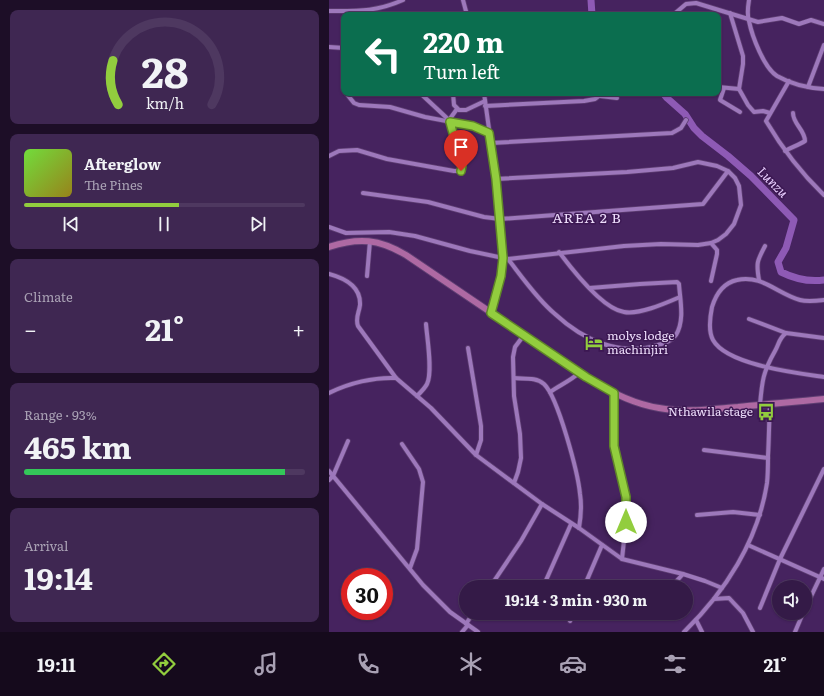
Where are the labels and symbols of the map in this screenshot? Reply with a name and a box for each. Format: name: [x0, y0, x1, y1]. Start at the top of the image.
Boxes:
pin: [444, 130, 478, 171]
water label: Lunzu: [754, 162, 793, 202]
district label: AREA 2 B: [552, 207, 622, 227]
place label: molys lodge machinjiri: [607, 326, 674, 358]
hotel icon: molys lodge machinjiri: [584, 333, 604, 353]
place label: Nthawila stage: [668, 402, 753, 420]
bus stop icon: Nthawila stage: [756, 402, 776, 422]
position arrow: [605, 501, 647, 543]
speed limit sign: 30: [341, 568, 393, 620]

